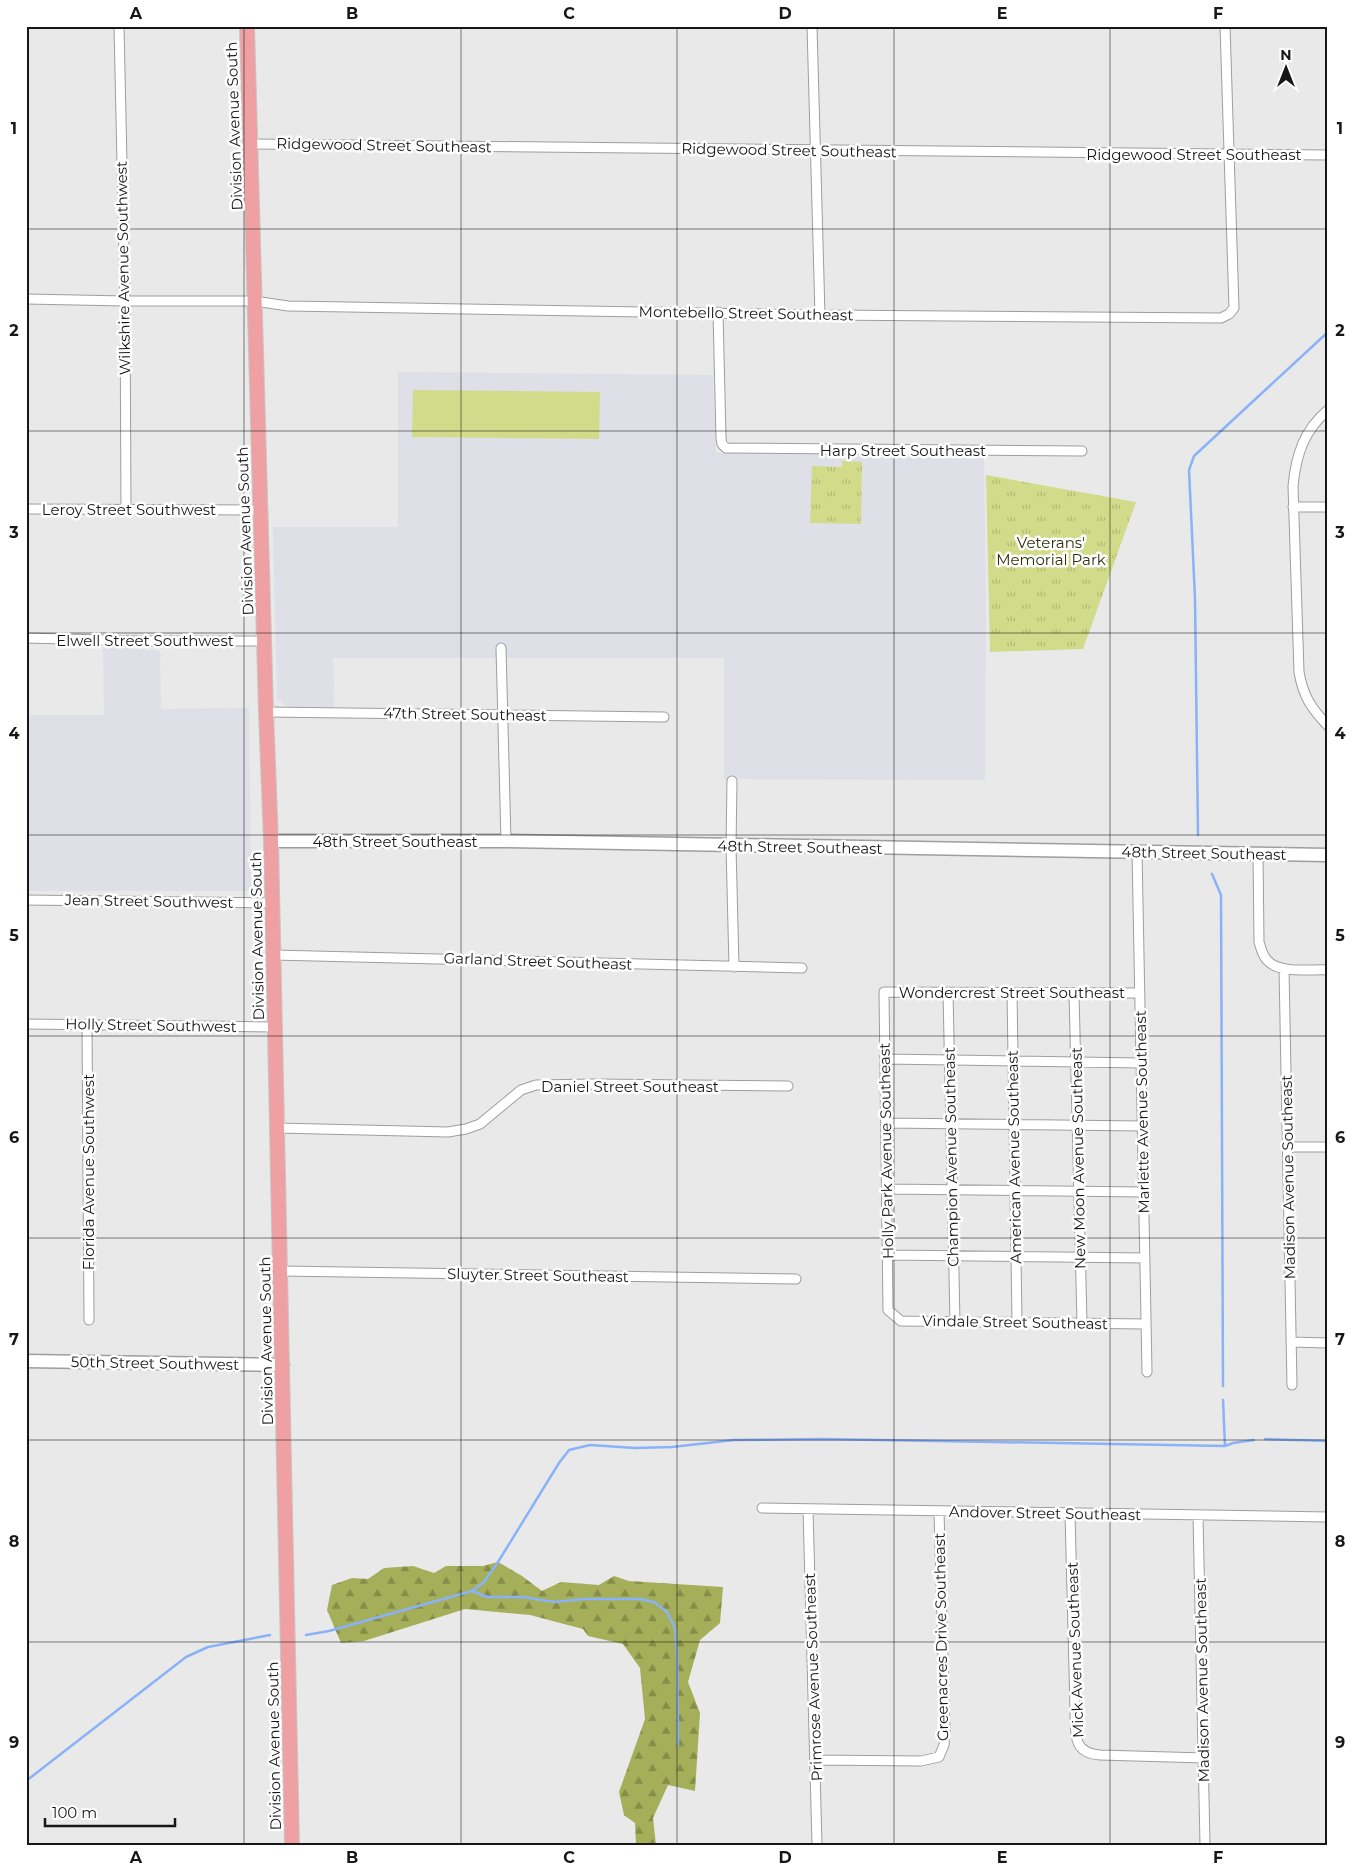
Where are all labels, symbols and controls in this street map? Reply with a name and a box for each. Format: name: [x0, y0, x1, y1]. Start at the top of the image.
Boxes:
text: A: [129, 4, 143, 23]
text: B: [346, 4, 358, 23]
text: C: [563, 4, 575, 23]
text: D: [778, 4, 792, 23]
text: E: [997, 4, 1007, 23]
text: F: [1213, 4, 1223, 23]
street label: Division Avenue South: [222, 41, 246, 211]
north arrow: [1262, 42, 1312, 92]
text: N: [1280, 46, 1292, 64]
text: 1: [11, 119, 17, 138]
text: 1: [1337, 119, 1343, 138]
street label: Ridgewood Street Southeast: [276, 134, 492, 156]
street label: Ridgewood Street Southeast: [681, 139, 897, 161]
street label: Ridgewood Street Southeast: [1086, 145, 1302, 164]
street label: Wilkshire Avenue Southwest: [112, 161, 134, 375]
street label: Montebello Street Southeast: [638, 302, 854, 324]
text: 2: [9, 321, 19, 340]
text: 2: [1335, 321, 1345, 340]
street label: Harp Street Southeast: [820, 441, 986, 460]
street label: Division Avenue South: [233, 446, 257, 616]
street label: Leroy Street Southwest: [42, 500, 216, 519]
text: 3: [8, 523, 19, 542]
text: 3: [1334, 523, 1345, 542]
park label: Veterans' Memorial Park: [996, 533, 1106, 569]
street label: Elwell Street Southwest: [56, 631, 234, 650]
street label: 47th Street Southeast: [383, 703, 547, 725]
text: 4: [8, 724, 20, 743]
text: 4: [1334, 724, 1346, 743]
street label: 48th Street Southeast: [312, 832, 478, 851]
street label: 48th Street Southeast: [717, 836, 883, 858]
street label: 48th Street Southeast: [1121, 842, 1287, 864]
street label: Division Avenue South: [246, 851, 268, 1021]
street label: Jean Street Southwest: [63, 890, 234, 912]
text: 5: [9, 926, 19, 945]
text: 5: [1335, 926, 1345, 945]
street label: Garland Street Southeast: [443, 948, 633, 974]
street label: Wondercrest Street Southeast: [899, 983, 1125, 1002]
street label: Marlette Avenue Southeast: [1131, 1010, 1153, 1214]
street label: Holly Street Southwest: [65, 1014, 237, 1036]
street label: Holly Park Avenue Southeast: [875, 1043, 897, 1259]
street label: Champion Avenue Southeast: [940, 1047, 962, 1267]
street label: New Moon Avenue Southeast: [1067, 1047, 1089, 1269]
street label: American Avenue Southeast: [1003, 1050, 1025, 1264]
street label: Florida Avenue Southwest: [79, 1074, 98, 1270]
street label: Madison Avenue Southeast: [1277, 1074, 1299, 1280]
street label: Daniel Street Southeast: [541, 1077, 719, 1096]
text: 6: [9, 1128, 19, 1147]
text: 6: [1335, 1128, 1345, 1147]
street label: Division Avenue South: [255, 1256, 277, 1426]
street label: Sluyter Street Southeast: [447, 1264, 629, 1286]
street label: Vindale Street Southeast: [922, 1311, 1108, 1333]
text: 7: [9, 1330, 19, 1349]
text: 7: [1335, 1330, 1345, 1349]
street label: 50th Street Southwest: [71, 1352, 239, 1374]
street label: Andover Street Southeast: [949, 1502, 1141, 1524]
text: 8: [9, 1532, 19, 1551]
text: 8: [1335, 1532, 1345, 1551]
street label: Greenacres Drive Southeast: [930, 1533, 952, 1741]
street label: Mick Avenue Southeast: [1062, 1562, 1088, 1738]
street label: Primrose Avenue Southeast: [800, 1573, 826, 1781]
street label: Madison Avenue Southeast: [1191, 1577, 1213, 1783]
street label: Division Avenue South: [263, 1661, 285, 1831]
text: 9: [9, 1733, 19, 1752]
text: 9: [1335, 1733, 1345, 1752]
scale bar: [45, 1796, 175, 1828]
text: 100 m: [52, 1803, 97, 1822]
text: A: [129, 1848, 143, 1867]
text: B: [346, 1848, 358, 1867]
text: C: [563, 1848, 575, 1867]
text: D: [778, 1848, 792, 1867]
text: E: [997, 1848, 1007, 1867]
text: F: [1213, 1848, 1223, 1867]

